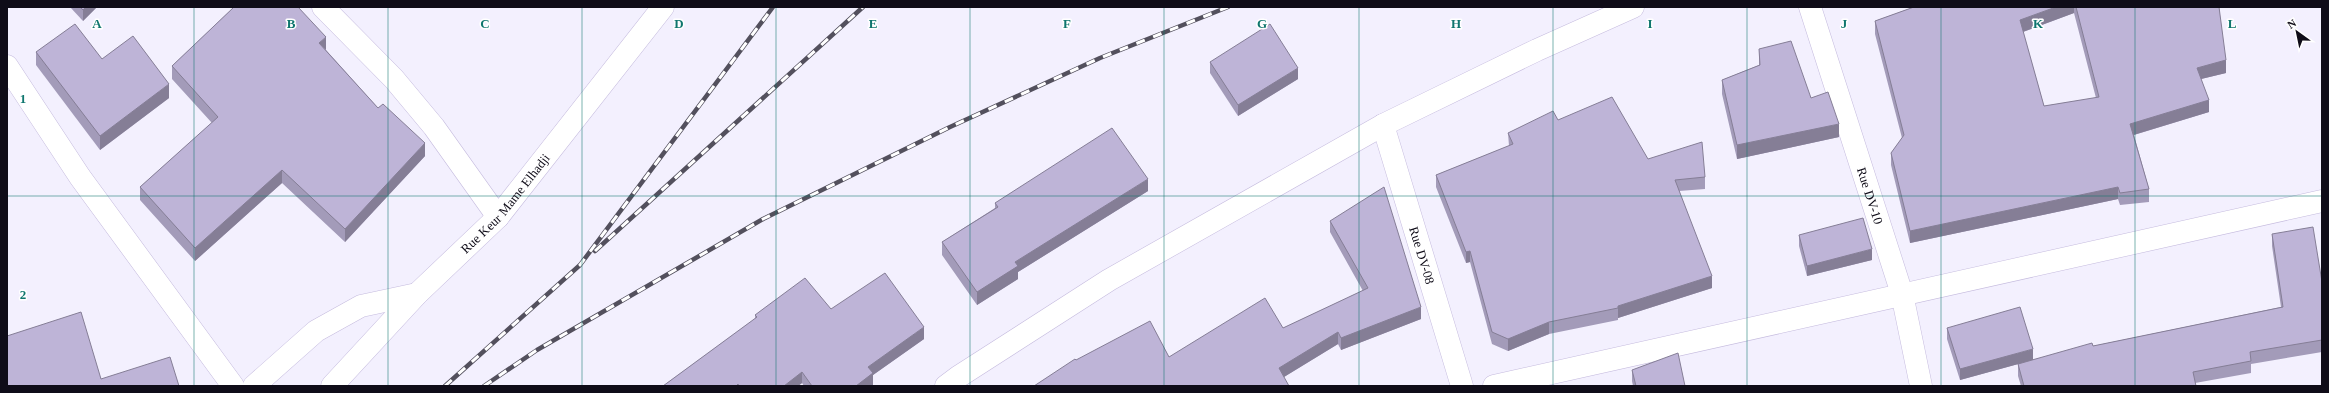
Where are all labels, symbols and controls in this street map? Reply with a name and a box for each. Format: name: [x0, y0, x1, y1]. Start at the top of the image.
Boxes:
north arrow: [2277, 12, 2317, 52]
text: A: [92, 16, 102, 31]
text: B: [287, 16, 296, 31]
text: C: [480, 16, 490, 31]
text: D: [674, 16, 684, 31]
text: E: [869, 16, 877, 31]
text: F: [1063, 16, 1071, 31]
text: G: [1257, 16, 1267, 31]
text: H: [1451, 16, 1461, 31]
text: I: [1647, 16, 1653, 31]
text: J: [1841, 16, 1848, 31]
text: K: [2033, 16, 2044, 31]
text: L: [2228, 16, 2237, 31]
text: N: [2285, 16, 2298, 31]
text: 1: [20, 91, 26, 106]
street label: Rue Keur Mame Elhadji: [457, 150, 553, 256]
street label: Rue DV-10: [1854, 165, 1887, 226]
street label: Rue DV-08: [1407, 225, 1438, 286]
text: 2: [20, 287, 26, 302]

